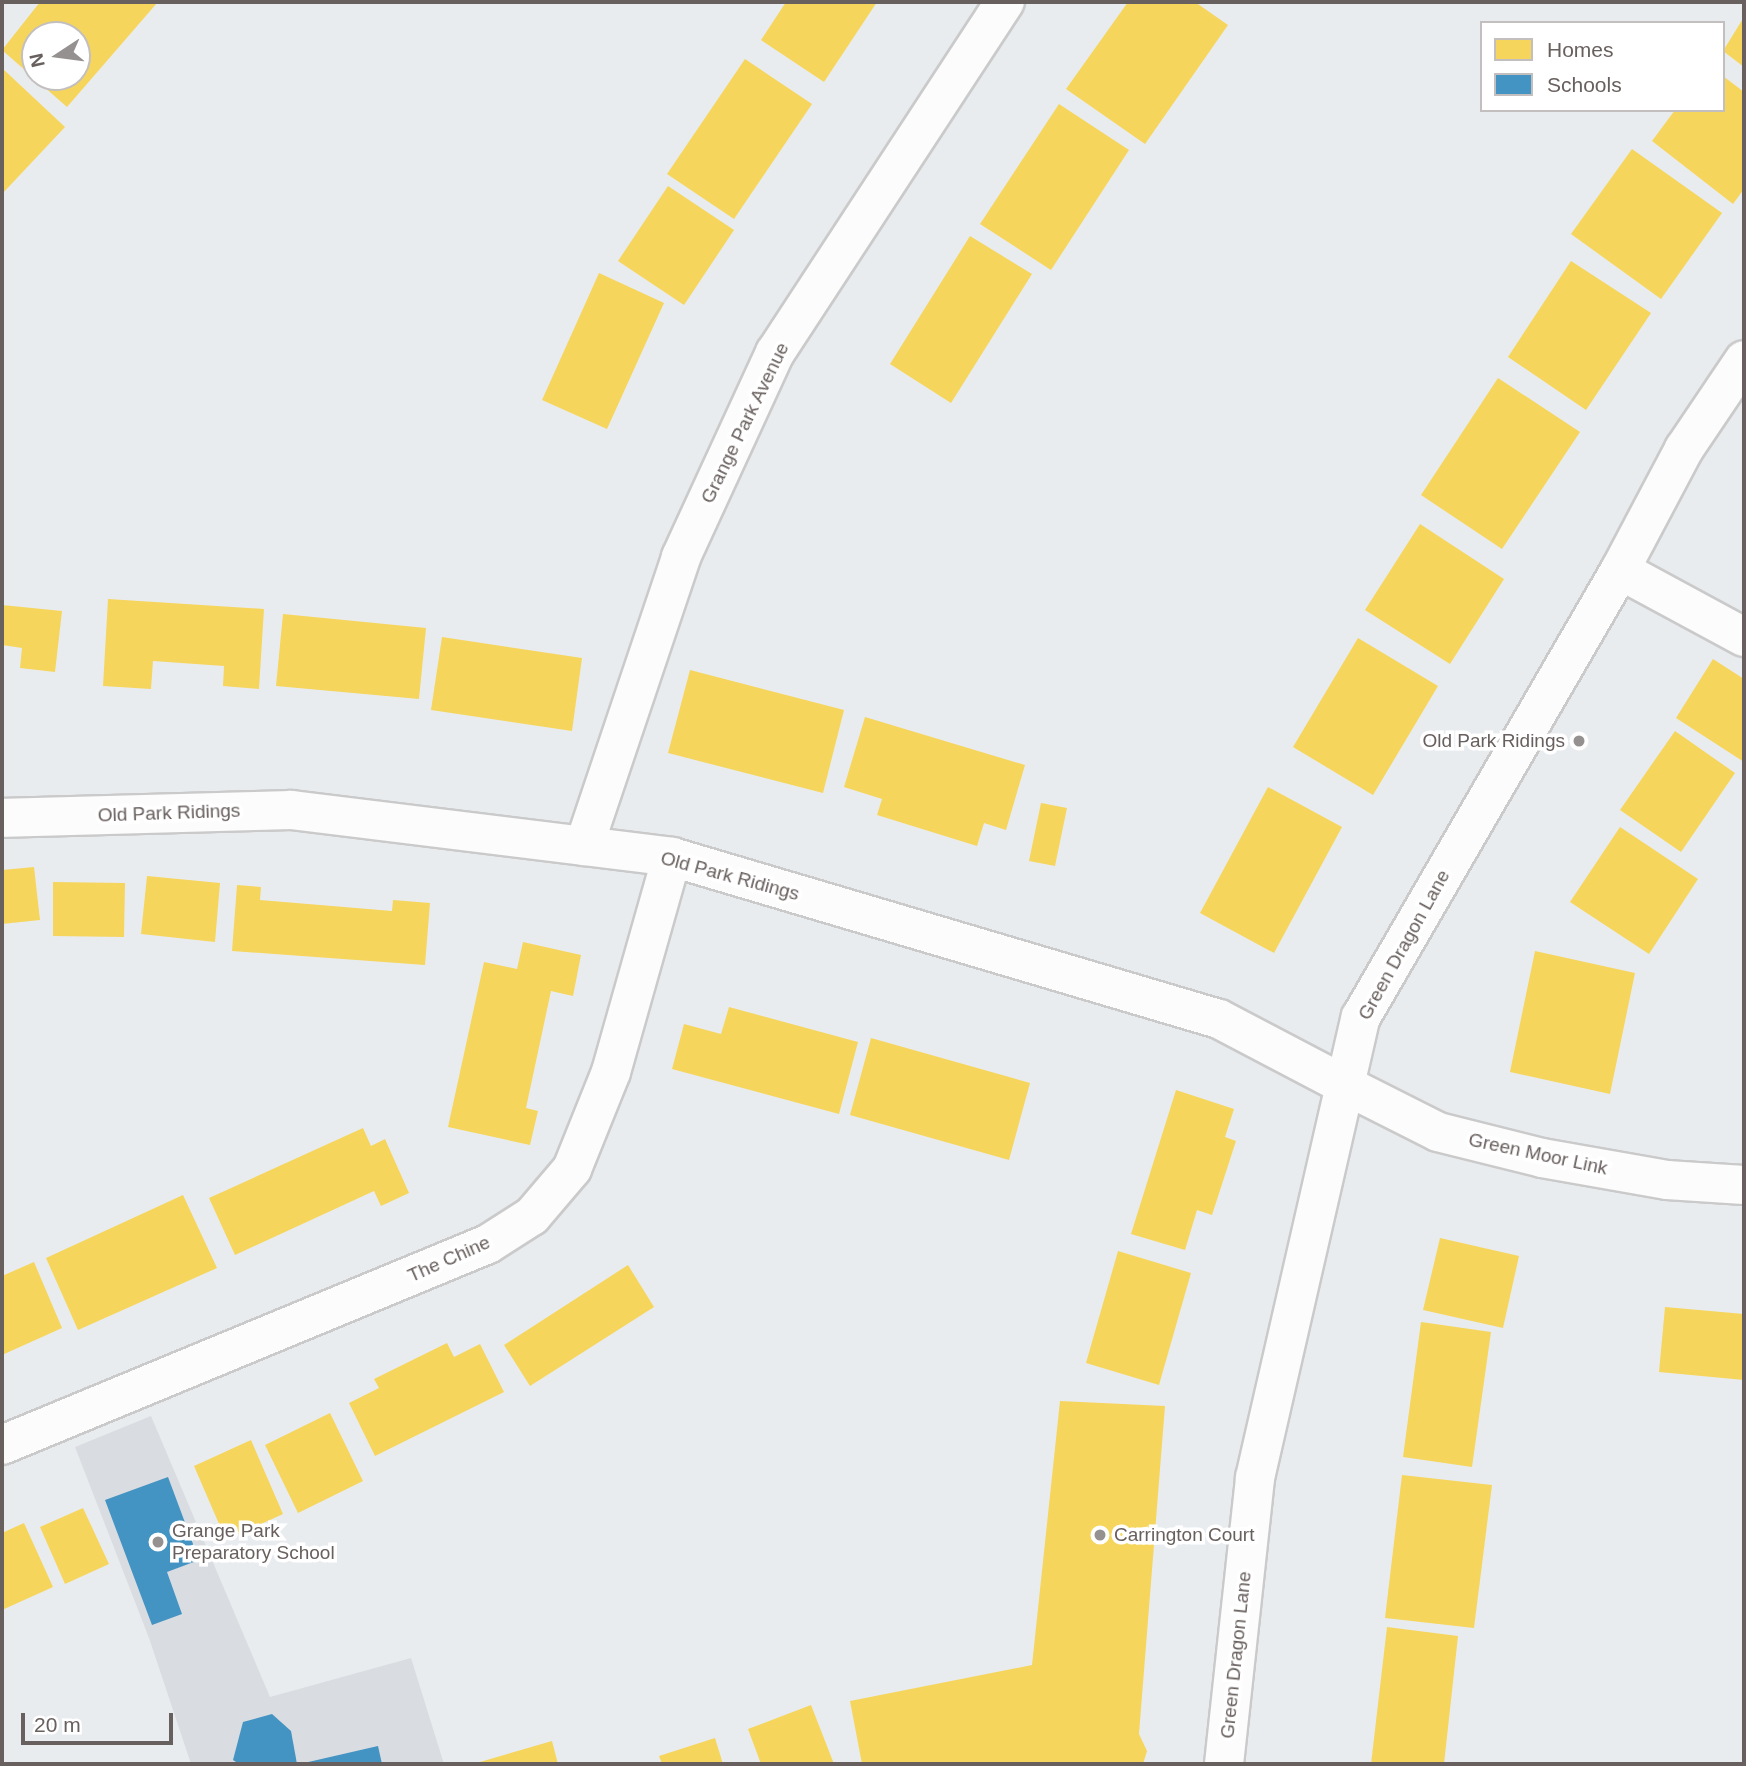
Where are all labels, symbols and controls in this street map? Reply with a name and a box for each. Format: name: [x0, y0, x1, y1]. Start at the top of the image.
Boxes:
north arrow: [21, 21, 91, 91]
legend: [1480, 21, 1725, 112]
text: Homes: [1547, 38, 1614, 61]
text: N: [25, 51, 49, 69]
text: Schools: [1547, 73, 1622, 96]
street label: Grange Park Avenue: [696, 338, 794, 508]
place label: Old Park Ridings: [1422, 730, 1565, 752]
marker: Old Park Ridings: [1571, 733, 1587, 749]
street label: Old Park Ridings: [97, 799, 241, 827]
street label: Old Park Ridings: [658, 847, 802, 905]
street label: Green Dragon Lane: [1353, 866, 1455, 1024]
street label: Green Moor Link: [1466, 1128, 1610, 1180]
street label: The Chine: [404, 1231, 494, 1287]
place label: Grange Park Preparatory School: [172, 1520, 335, 1564]
place label: Carrington Court: [1114, 1524, 1254, 1546]
marker: Carrington Court: [1092, 1527, 1108, 1543]
marker: Grange Park Preparatory School: [150, 1534, 166, 1550]
street label: Green Dragon Lane: [1216, 1570, 1256, 1740]
scale bar: [24, 1700, 177, 1744]
text: 20 m: [34, 1713, 81, 1736]

